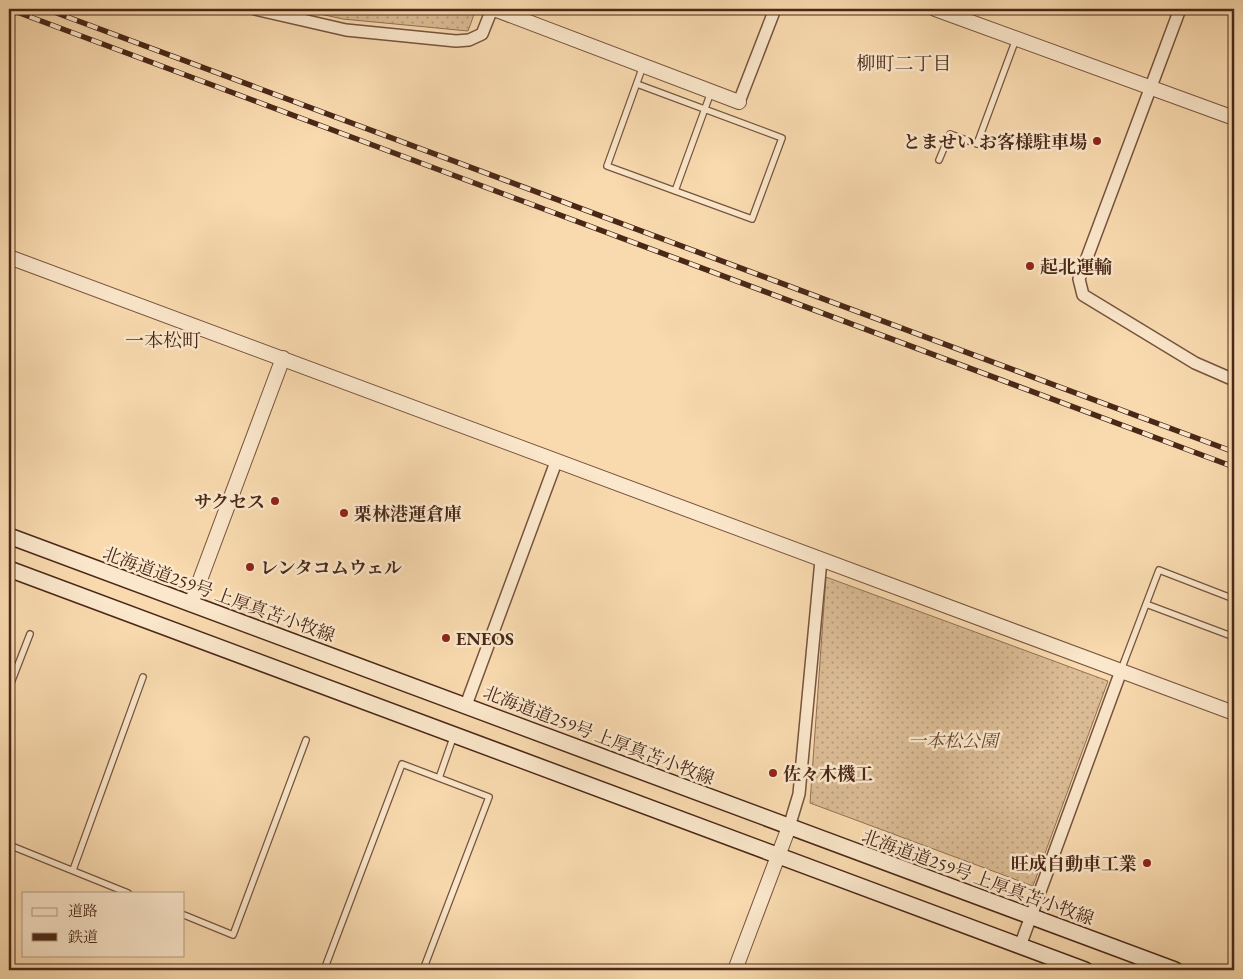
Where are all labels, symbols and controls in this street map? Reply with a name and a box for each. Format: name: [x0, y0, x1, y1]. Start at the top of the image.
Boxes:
district label: 柳町二丁目: [856, 51, 952, 76]
place label: とませい お客様駐車場: [903, 130, 1087, 153]
marker: とませい お客様駐車場: [1091, 135, 1103, 147]
place label: 起北運輸: [1040, 255, 1112, 278]
marker: 起北運輸: [1024, 260, 1036, 272]
district label: 一本松町: [125, 328, 201, 353]
place label: サクセス: [194, 490, 265, 513]
marker: サクセス: [269, 495, 281, 507]
place label: 栗林港運倉庫: [354, 502, 462, 525]
marker: 栗林港運倉庫: [338, 507, 350, 519]
street label: 北海道道259号 上厚真苫小牧線: [100, 541, 338, 647]
place label: レンタコムウェル: [260, 556, 402, 579]
marker: レンタコムウェル: [244, 561, 256, 573]
place label: ENEOS: [456, 627, 514, 650]
marker: ENEOS: [440, 632, 452, 644]
street label: 北海道道259号 上厚真苫小牧線: [480, 680, 718, 790]
park label: 一本松公園: [908, 729, 1001, 752]
place label: 佐々木機工: [783, 762, 873, 785]
marker: 佐々木機工: [767, 767, 779, 779]
street label: 北海道道259号 上厚真苫小牧線: [859, 824, 1097, 930]
place label: 旺成自動車工業: [1011, 852, 1137, 875]
marker: 旺成自動車工業: [1141, 857, 1153, 869]
legend: [22, 892, 185, 956]
text: 道路: [68, 901, 98, 920]
text: 鉄道: [68, 927, 98, 946]

